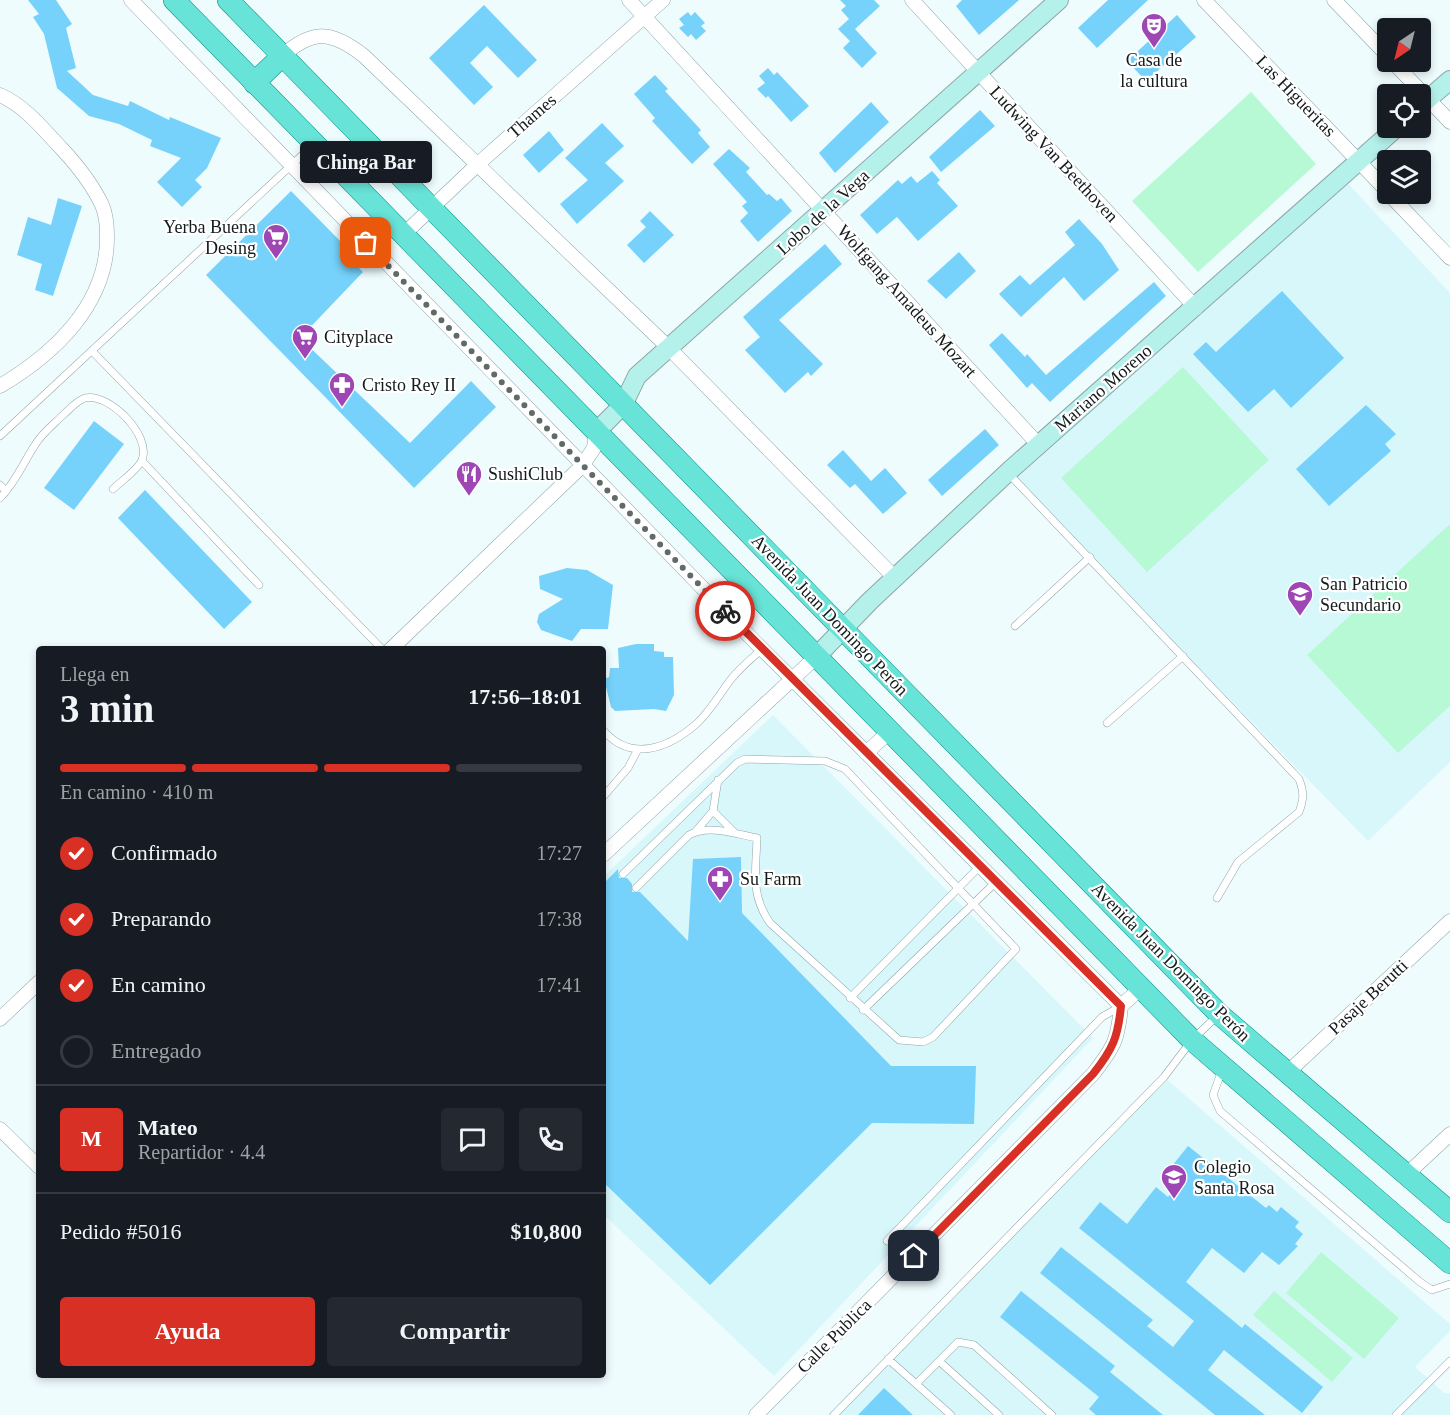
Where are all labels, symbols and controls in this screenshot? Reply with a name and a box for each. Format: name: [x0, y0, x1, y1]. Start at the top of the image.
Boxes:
theatre icon: Casa de la cultura: [1139, 11, 1169, 49]
north arrow: [1377, 18, 1431, 72]
map controls: [1377, 18, 1431, 204]
place label: Casa de la cultura: [1120, 50, 1188, 91]
street label: Las Higueritas: [1252, 51, 1340, 141]
street label: Ludwing Van Beethoven: [986, 82, 1122, 226]
button: locate: [1377, 84, 1431, 138]
street label: Thames: [504, 90, 560, 142]
callout: Chinga Bar: [300, 141, 432, 183]
button: layers: [1377, 150, 1431, 204]
text: Chinga Bar: [316, 151, 416, 173]
street label: Lobo de la Vega: [773, 165, 873, 259]
place label: Yerba Buena Desing: [163, 217, 256, 258]
pin: [340, 217, 391, 268]
street label: Wolfgang Amadeus Mozart: [833, 221, 981, 381]
supermarket icon: Yerba Buena Desing: [261, 222, 291, 260]
icon: bag: [349, 226, 382, 259]
supermarket icon: Cityplace: [290, 322, 320, 360]
place label: Cityplace: [324, 327, 393, 347]
street label: Mariano Moreno: [1050, 340, 1156, 436]
pharmacy icon: Cristo Rey II: [327, 370, 357, 408]
place label: Cristo Rey II: [362, 375, 456, 395]
restaurant icon: SushiClub: [454, 459, 484, 497]
place label: SushiClub: [488, 464, 563, 484]
street label: Avenida Juan Domingo Perón: [748, 530, 912, 700]
place label: San Patricio Secundario: [1320, 574, 1408, 615]
school or university icon: San Patricio Secundario: [1285, 579, 1315, 617]
courier: [695, 581, 755, 641]
icon: bike: [709, 595, 742, 628]
text: Llega en: [60, 663, 129, 685]
text: 17:56–18:01: [468, 684, 582, 709]
text: 3 min: [60, 687, 154, 730]
text: En camino · 410 m: [60, 781, 213, 803]
icon: check: [60, 837, 93, 870]
text: Confirmado: [111, 840, 217, 865]
text: 17:27: [536, 842, 582, 864]
pharmacy icon: Su Farm: [705, 864, 735, 902]
place label: Su Farm: [740, 869, 802, 889]
street label: Avenida Juan Domingo Perón: [1088, 879, 1254, 1045]
icon: check: [60, 903, 93, 936]
text: Preparando: [111, 906, 211, 931]
text: 17:38: [536, 908, 582, 930]
street label: Pasaje Berutti: [1324, 955, 1412, 1039]
icon: check: [60, 969, 93, 1002]
text: En camino: [111, 972, 206, 997]
text: 17:41: [536, 974, 582, 996]
text: Entregado: [111, 1038, 201, 1063]
button: chat: [441, 1108, 504, 1171]
button: phone: [519, 1108, 582, 1171]
text: Mateo: [138, 1115, 198, 1140]
text: M: [81, 1126, 102, 1151]
text: Repartidor · 4.4: [138, 1141, 265, 1163]
place label: Colegio Santa Rosa: [1194, 1157, 1275, 1198]
school or university icon: Colegio Santa Rosa: [1159, 1162, 1189, 1200]
text: Pedido #5016: [60, 1219, 182, 1244]
text: $10,800: [511, 1219, 582, 1244]
pin: [888, 1230, 939, 1281]
icon: home: [897, 1239, 930, 1272]
street label: Calle Publica: [793, 1295, 875, 1377]
button: Ayuda: [60, 1297, 315, 1366]
button: Compartir: [327, 1297, 582, 1366]

